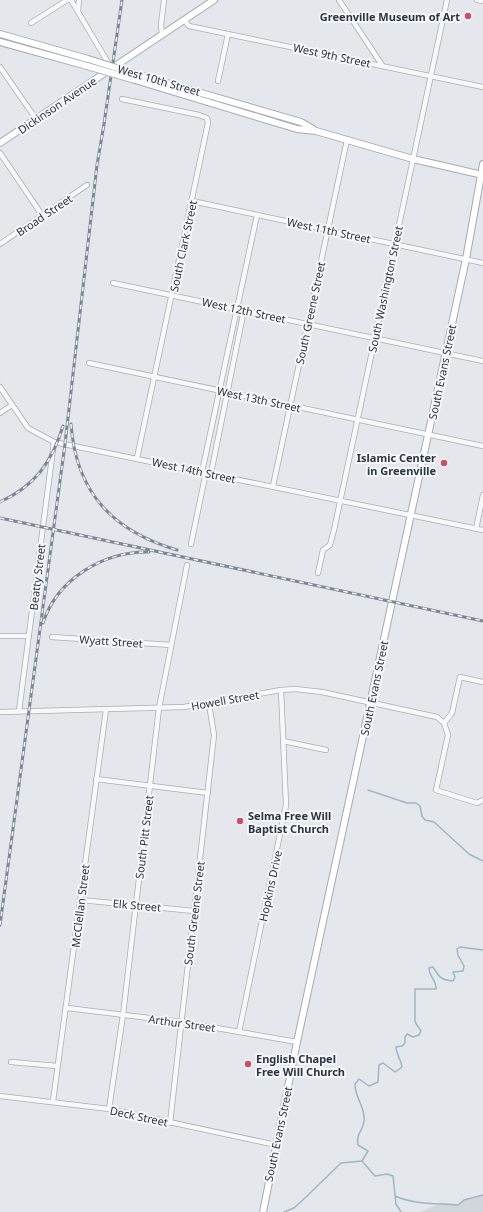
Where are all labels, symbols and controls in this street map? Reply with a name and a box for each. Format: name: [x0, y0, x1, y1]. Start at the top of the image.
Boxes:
place label: Greenville Museum of Art: [320, 9, 460, 24]
marker: Greenville Museum of Art: [463, 11, 473, 21]
street label: West 9th Street: [292, 39, 372, 71]
street label: West 10th Street: [116, 61, 202, 99]
street label: Dickinson Avenue: [15, 73, 99, 137]
street label: Broad Street: [13, 191, 75, 239]
street label: South Clark Street: [166, 199, 200, 293]
street label: West 11th Street: [286, 214, 372, 246]
street label: South Washington Street: [364, 224, 406, 354]
street label: South Greene Street: [292, 260, 328, 366]
street label: West 12th Street: [201, 294, 287, 326]
street label: South Evans Street: [425, 323, 459, 421]
street label: West 13th Street: [216, 383, 302, 415]
place label: Islamic Center in Greenville: [357, 450, 436, 478]
street label: West 14th Street: [151, 454, 237, 486]
marker: Islamic Center in Greenville: [439, 458, 449, 468]
street label: Beatty Street: [25, 543, 49, 611]
street label: Wyatt Street: [79, 631, 143, 651]
street label: South Evans Street: [357, 639, 391, 737]
street label: Howell Street: [190, 687, 260, 713]
street label: South Pitt Street: [131, 794, 157, 880]
place label: Selma Free Will Baptist Church: [248, 808, 331, 836]
marker: Selma Free Will Baptist Church: [235, 816, 245, 826]
street label: Hopkins Drive: [255, 849, 285, 923]
street label: South Greene Street: [180, 860, 208, 966]
street label: McClellan Street: [67, 864, 93, 948]
street label: Elk Street: [112, 895, 162, 915]
street label: Arthur Street: [148, 1011, 216, 1035]
place label: English Chapel Free Will Church: [256, 1051, 345, 1079]
marker: English Chapel Free Will Church: [243, 1059, 253, 1069]
street label: South Evans Street: [261, 1085, 295, 1183]
street label: Deck Street: [109, 1103, 169, 1129]

